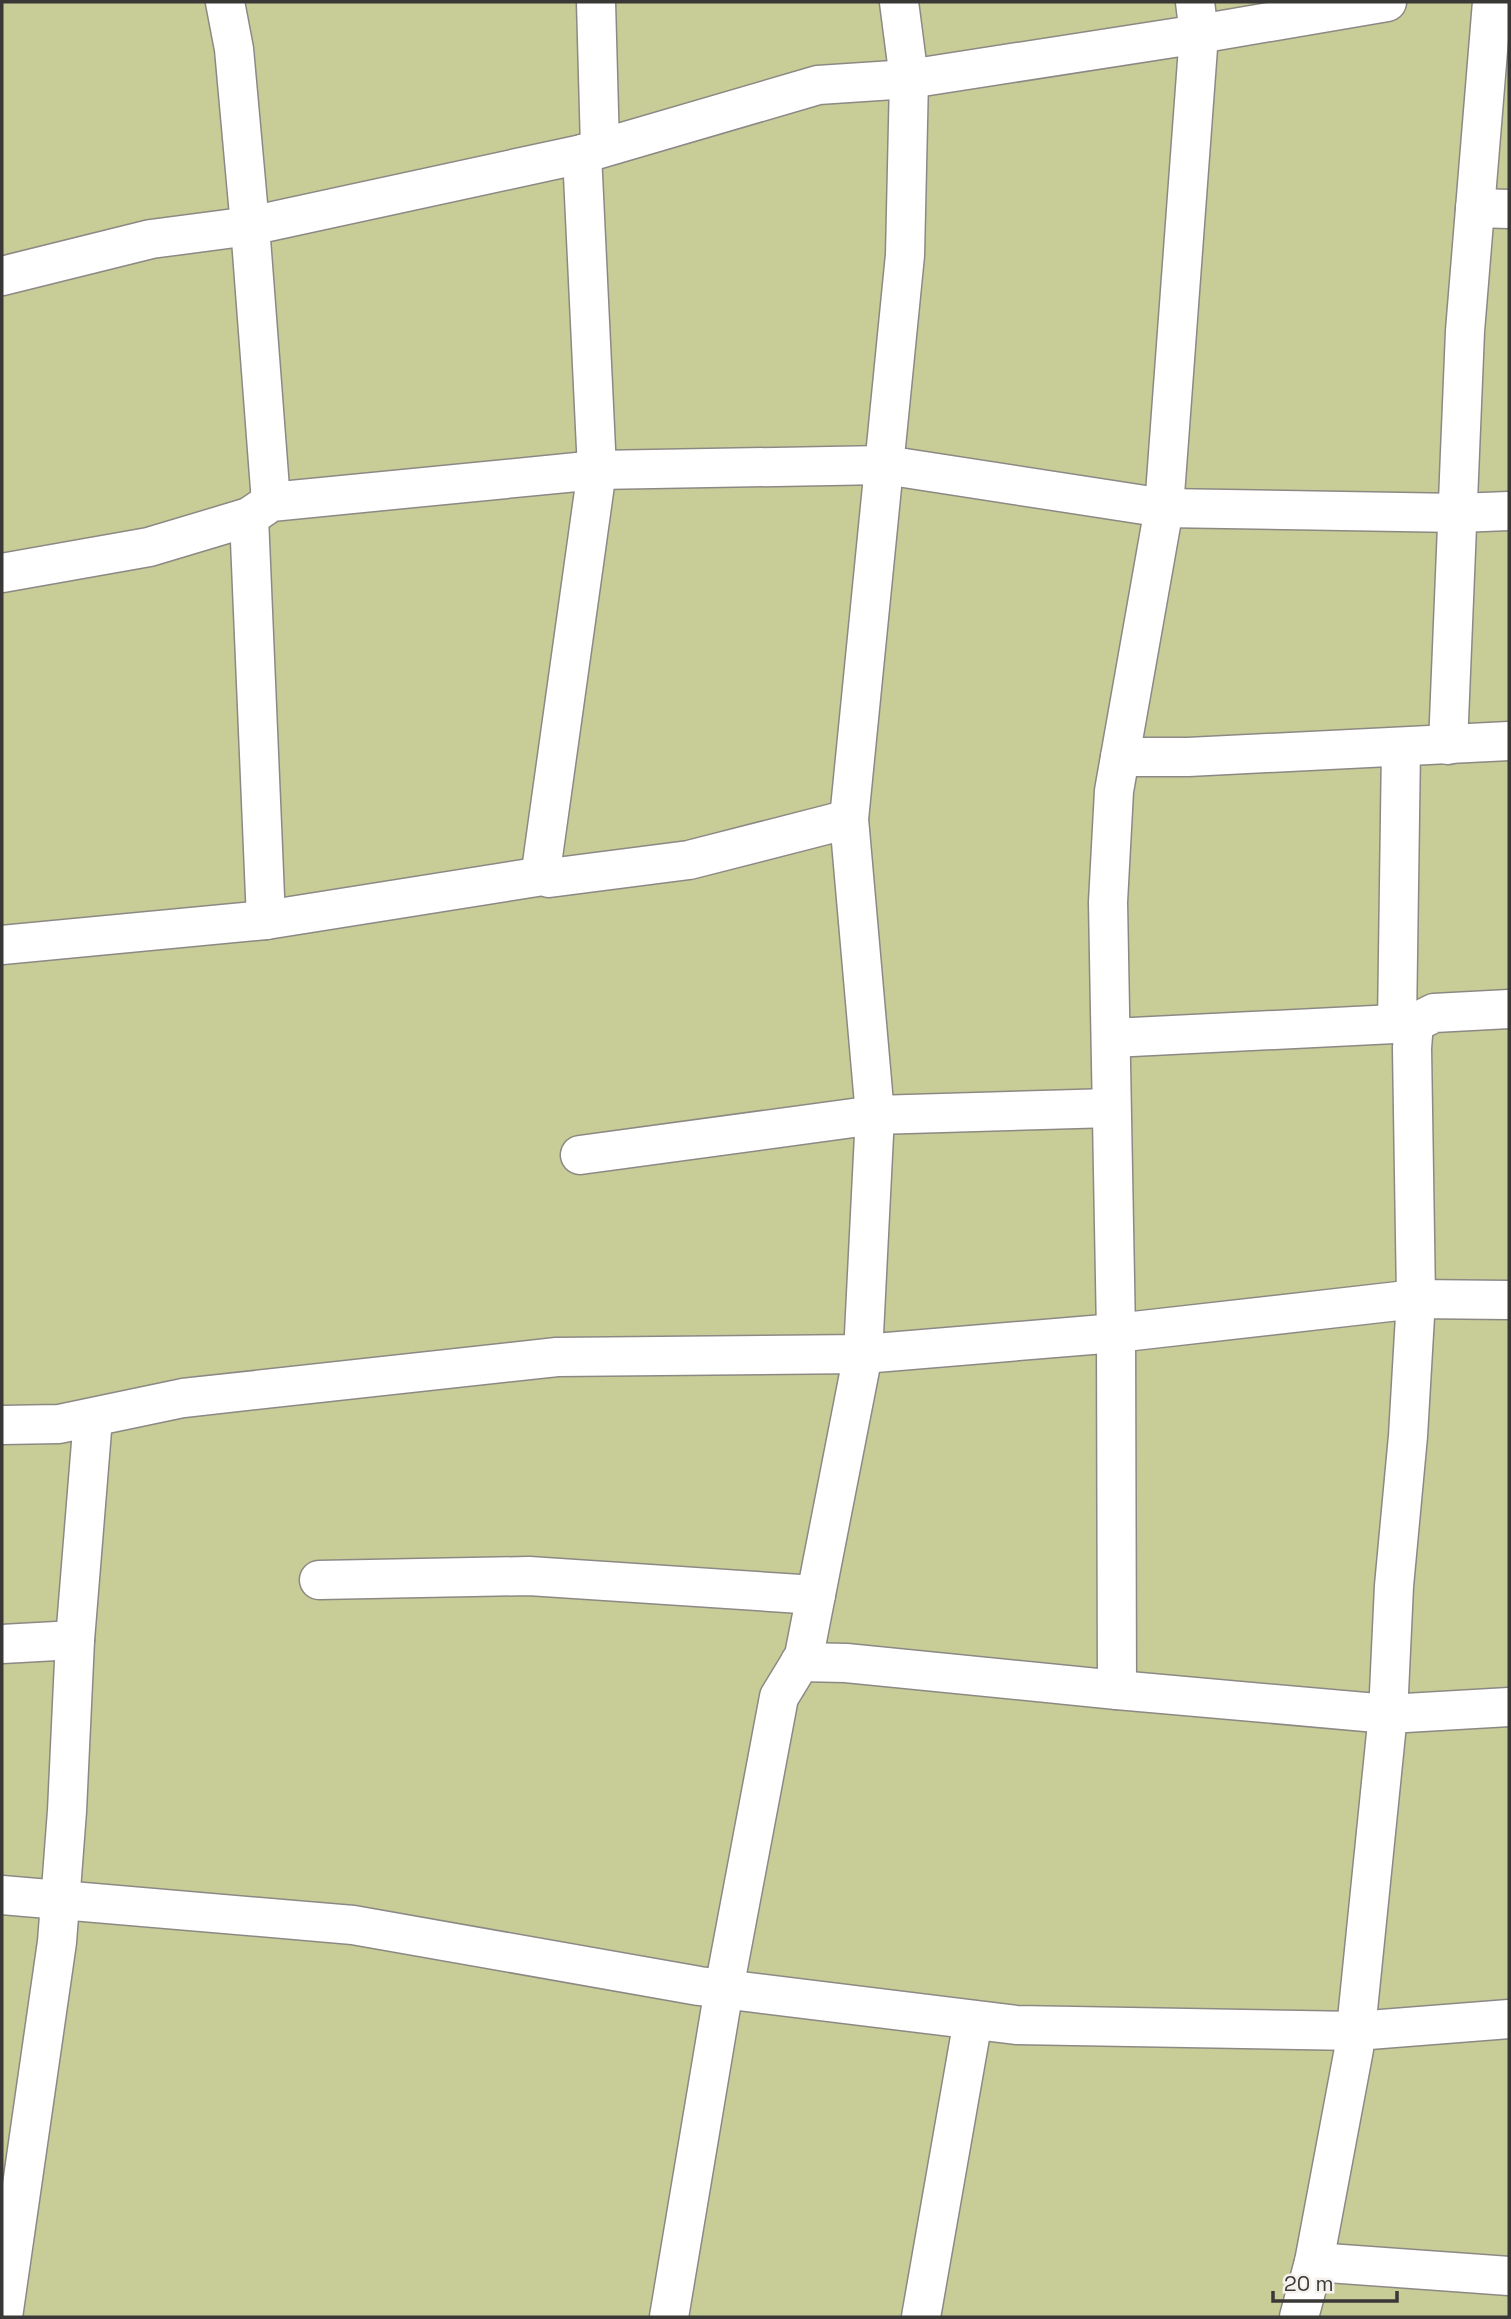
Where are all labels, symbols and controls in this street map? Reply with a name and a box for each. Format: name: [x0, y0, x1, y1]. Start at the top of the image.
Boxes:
scale bar: [1273, 2260, 1397, 2304]
text: 20 m: [1284, 2270, 1334, 2297]

